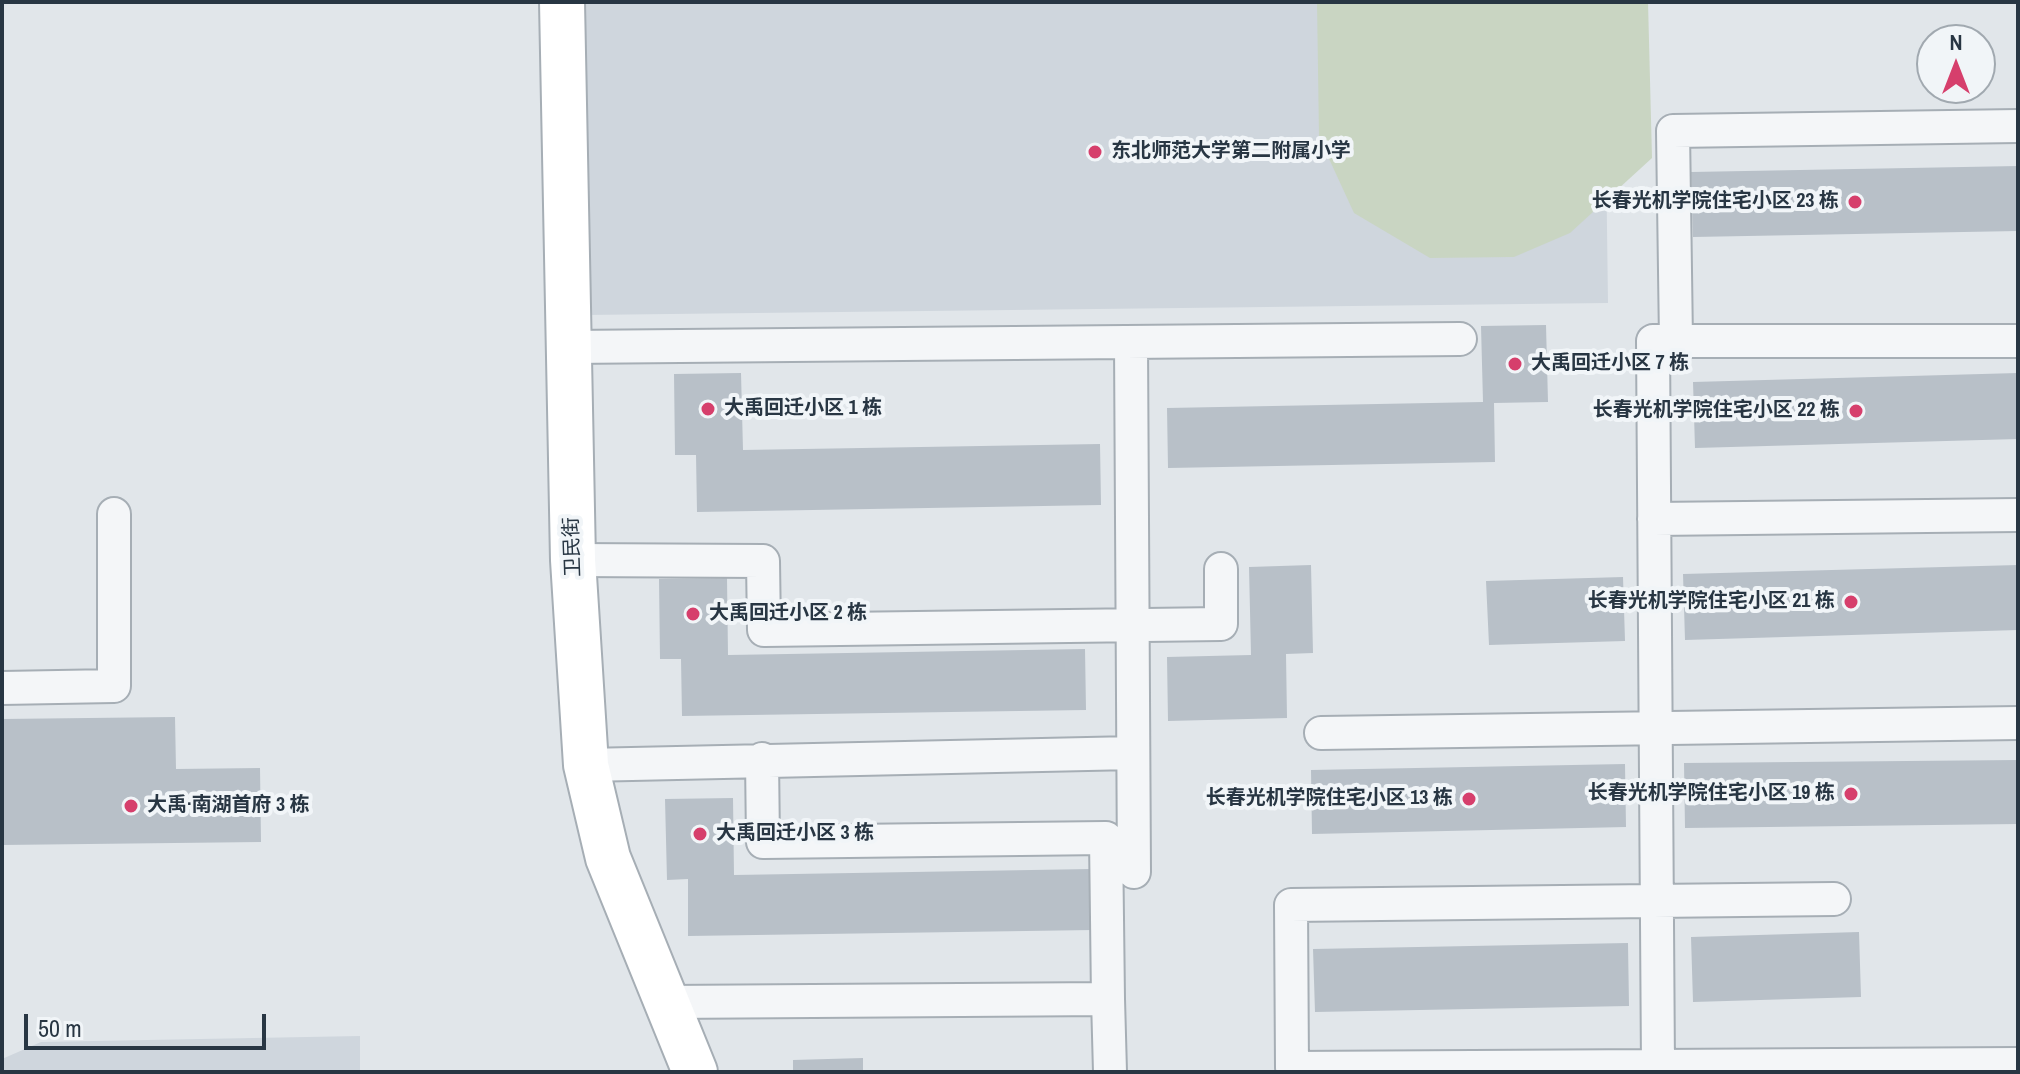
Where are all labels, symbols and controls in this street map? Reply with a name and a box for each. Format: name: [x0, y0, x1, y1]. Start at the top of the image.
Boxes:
north arrow: [1916, 24, 1996, 104]
text: N: [1949, 27, 1963, 57]
place label: 东北师范大学第二附属小学: [1111, 140, 1351, 164]
marker: 东北师范大学第二附属小学: [1086, 143, 1104, 161]
place label: 长春光机学院住宅小区 23 栋: [1592, 190, 1839, 214]
marker: 长春光机学院住宅小区 23 栋: [1846, 193, 1864, 211]
place label: 大禹回迁小区 7 栋: [1531, 352, 1689, 376]
marker: 大禹回迁小区 7 栋: [1506, 355, 1524, 373]
place label: 大禹回迁小区 1 栋: [724, 397, 882, 421]
place label: 长春光机学院住宅小区 22 栋: [1593, 399, 1840, 423]
marker: 大禹回迁小区 1 栋: [699, 400, 717, 418]
marker: 长春光机学院住宅小区 22 栋: [1847, 402, 1865, 420]
street label: 卫民街: [560, 517, 586, 577]
place label: 长春光机学院住宅小区 21 栋: [1588, 590, 1835, 614]
marker: 长春光机学院住宅小区 21 栋: [1842, 593, 1860, 611]
place label: 大禹回迁小区 2 栋: [709, 602, 867, 626]
marker: 大禹回迁小区 2 栋: [684, 605, 702, 623]
place label: 长春光机学院住宅小区 19 栋: [1588, 782, 1835, 806]
marker: 长春光机学院住宅小区 19 栋: [1842, 785, 1860, 803]
place label: 长春光机学院住宅小区 13 栋: [1206, 787, 1453, 811]
marker: 长春光机学院住宅小区 13 栋: [1460, 790, 1478, 808]
place label: 大禹·南湖首府 3 栋: [147, 794, 310, 818]
marker: 大禹·南湖首府 3 栋: [122, 797, 140, 815]
place label: 大禹回迁小区 3 栋: [716, 822, 874, 846]
marker: 大禹回迁小区 3 栋: [691, 825, 709, 843]
scale bar: [28, 998, 270, 1048]
text: 50 m: [38, 1012, 82, 1044]

